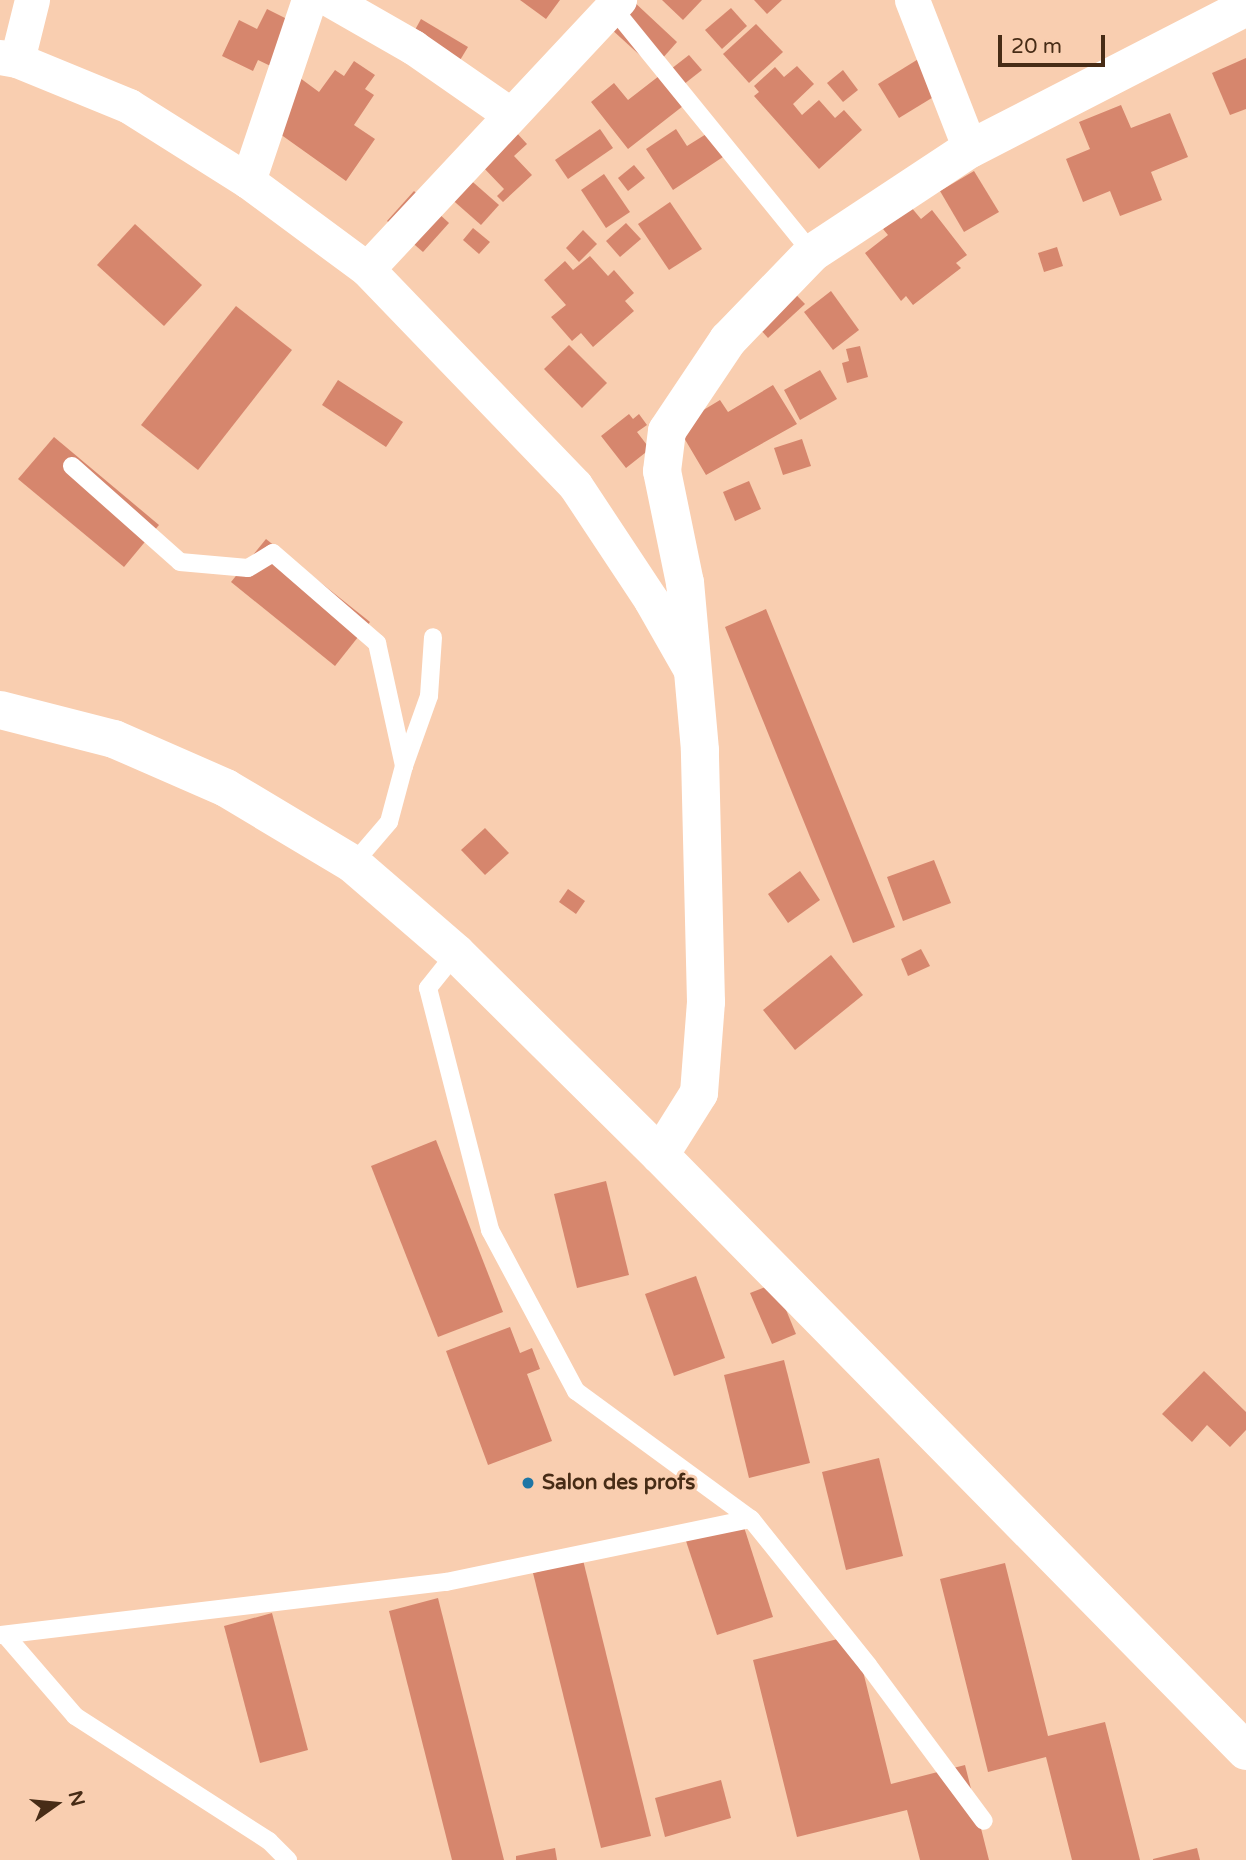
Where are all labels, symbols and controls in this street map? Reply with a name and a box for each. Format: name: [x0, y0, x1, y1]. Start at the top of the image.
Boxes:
scale bar: [1001, 21, 1108, 65]
text: 20 m: [1011, 34, 1062, 59]
place label: Salon des profs: [542, 1470, 695, 1496]
marker: Salon des profs: [520, 1475, 536, 1491]
north arrow: [21, 1769, 91, 1839]
text: N: [64, 1788, 89, 1809]

